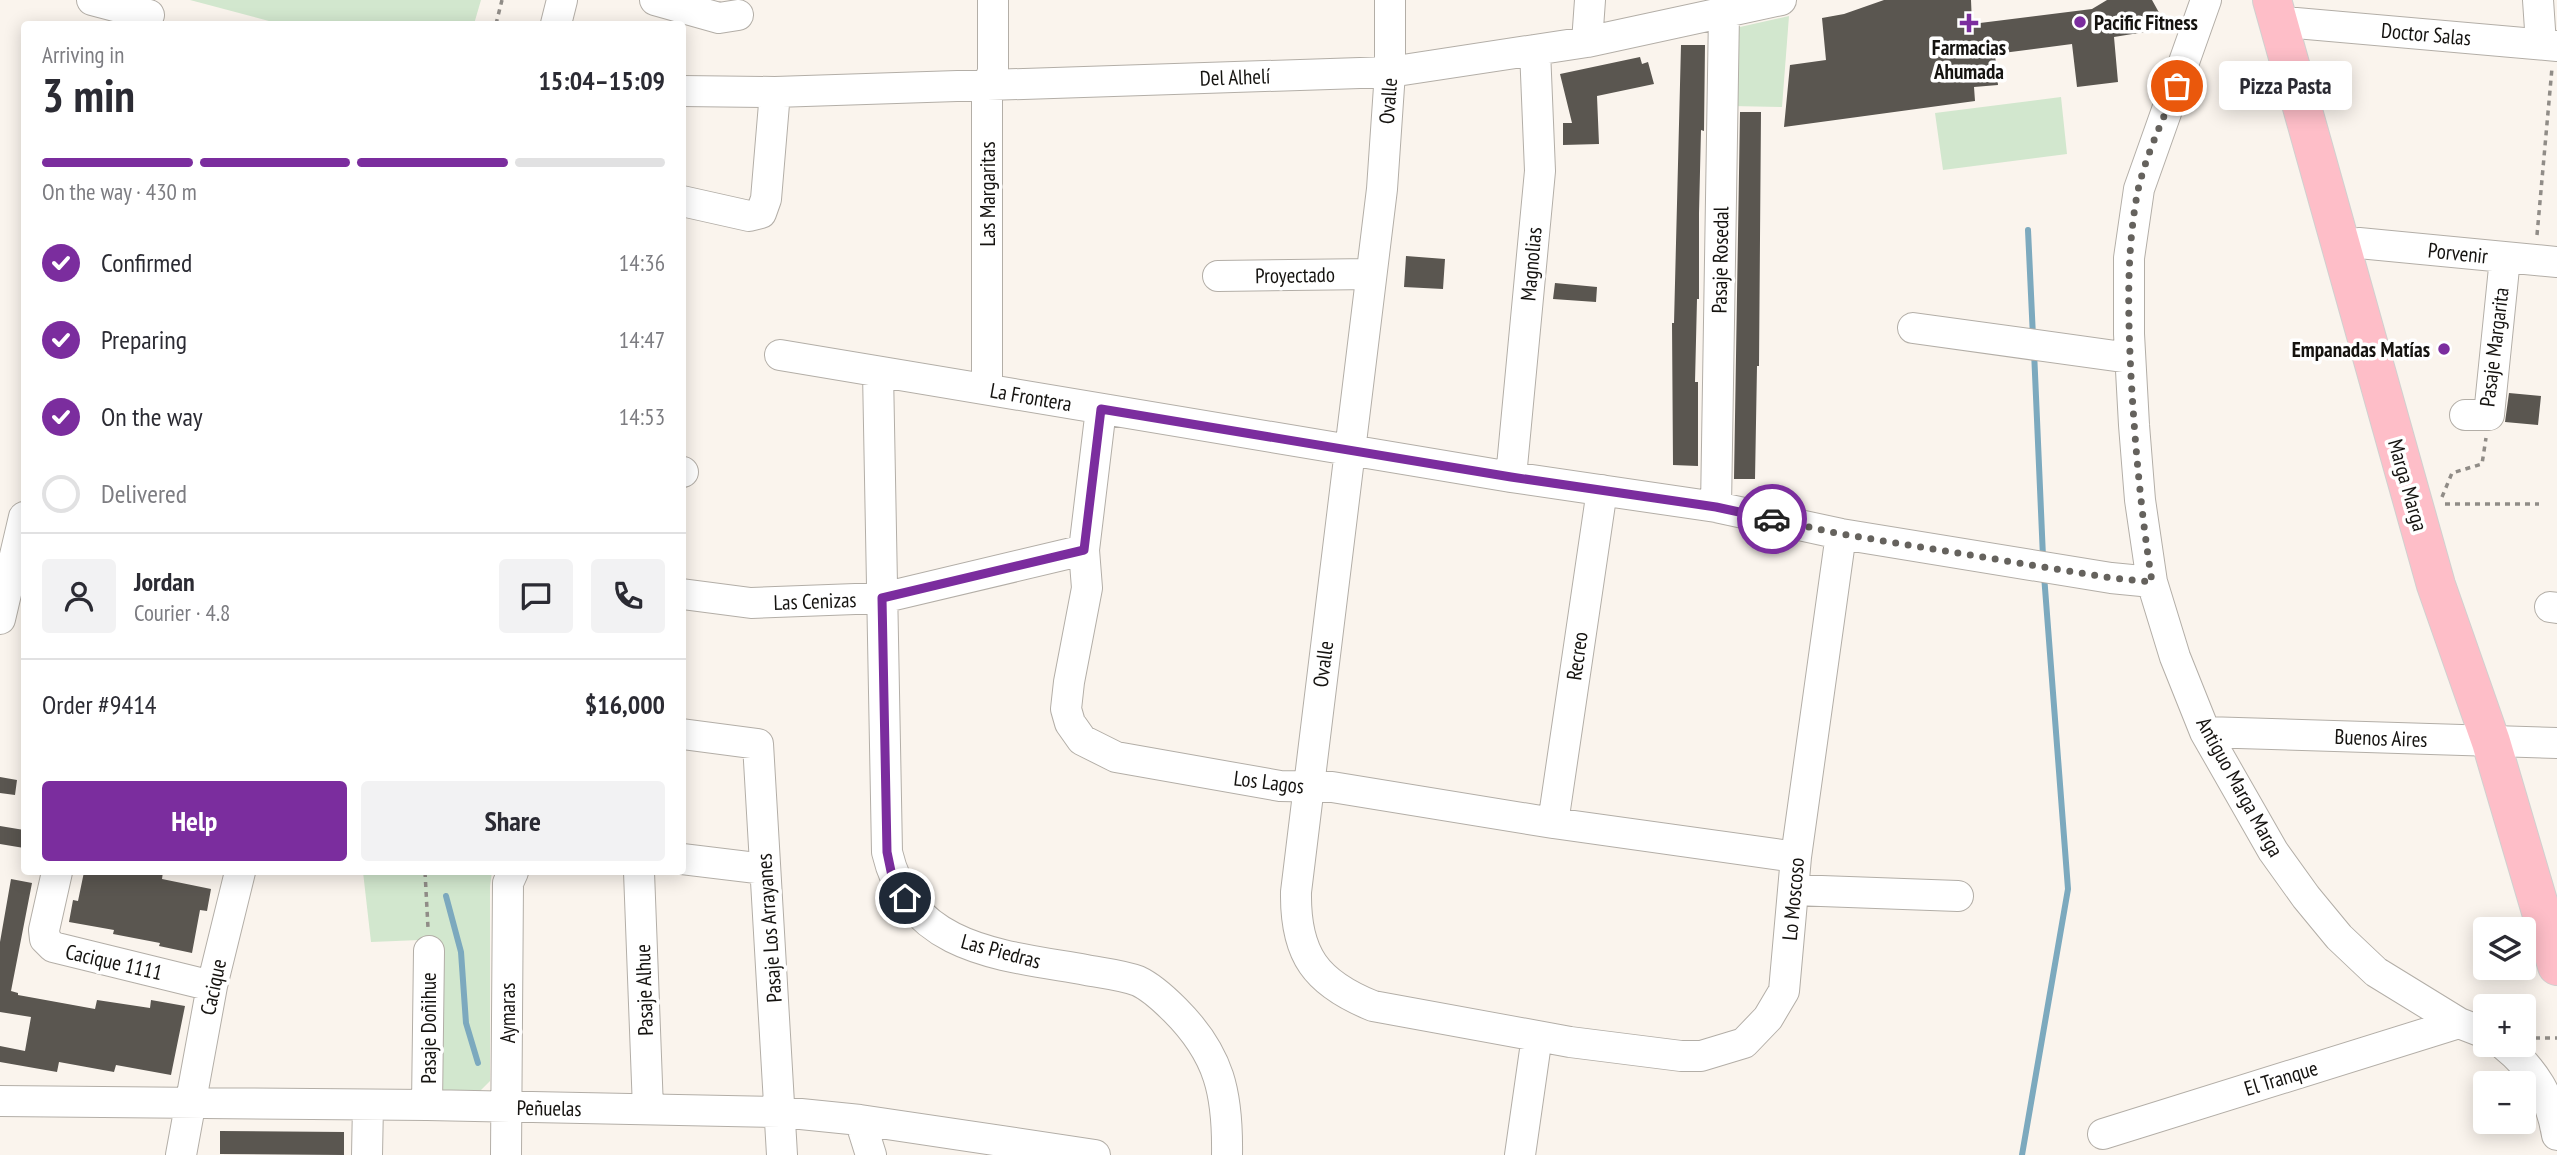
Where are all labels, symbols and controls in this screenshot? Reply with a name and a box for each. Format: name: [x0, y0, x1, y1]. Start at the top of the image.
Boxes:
place label: Pacific Fitness: [2094, 9, 2198, 36]
marker: Pacific Fitness: [2072, 14, 2088, 30]
marker: Farmacias Ahumada: [1961, 15, 1977, 31]
street label: Doctor Salas: [2380, 17, 2472, 51]
place label: Farmacias Ahumada: [1932, 34, 2006, 85]
text: Arriving in: [42, 40, 124, 69]
pin: [2147, 56, 2207, 116]
street label: Del Alhelí: [1199, 62, 1271, 92]
callout: Pizza Pasta: [2219, 62, 2352, 110]
text: 15:04–15:09: [538, 64, 665, 97]
text: 3 min: [42, 65, 135, 125]
icon: bag: [2158, 67, 2196, 105]
text: Pizza Pasta: [2239, 71, 2332, 100]
street label: Ovalle: [1373, 77, 1403, 125]
street label: Las Margaritas: [974, 142, 1001, 246]
text: On the way · 430 m: [42, 177, 197, 206]
street label: Pasaje Rosedal: [1706, 206, 1734, 314]
street label: Magnolias: [1514, 226, 1548, 302]
street label: Porvenir: [2427, 236, 2490, 270]
icon: check: [42, 244, 80, 282]
text: Confirmed: [101, 246, 192, 279]
text: 14:36: [619, 248, 665, 277]
street label: Proyectado: [1255, 261, 1335, 289]
street label: Pasaje Margarita: [2473, 286, 2515, 408]
icon: check: [42, 321, 80, 359]
text: Preparing: [101, 323, 187, 356]
text: 14:47: [619, 325, 665, 354]
place label: Empanadas Matías: [2292, 336, 2430, 363]
marker: Empanadas Matías: [2436, 341, 2452, 357]
street label: La Frontera: [988, 377, 1074, 417]
icon: check: [42, 398, 80, 436]
text: On the way: [101, 400, 203, 433]
text: 14:53: [619, 402, 665, 431]
street label: Marga Marga: [2382, 436, 2434, 534]
text: Delivered: [101, 477, 187, 510]
courier: [1737, 484, 1807, 554]
icon: car: [1753, 500, 1791, 538]
button: person: [42, 559, 116, 633]
button: chat: [499, 559, 573, 633]
button: phone: [591, 559, 665, 633]
text: Jordan: [134, 565, 195, 598]
street label: Las Cenizas: [773, 586, 857, 616]
text: Courier · 4.8: [134, 598, 230, 627]
street label: Recreo: [1560, 630, 1594, 682]
street label: Ovalle: [1307, 639, 1339, 689]
text: Order #9414: [42, 688, 157, 721]
text: $16,000: [585, 688, 665, 721]
street label: Antiguo Marga Marga: [2190, 712, 2290, 862]
street label: Buenos Aires: [2334, 723, 2428, 753]
street label: Los Lagos: [1232, 764, 1306, 800]
button: Help: [42, 781, 347, 861]
button: Share: [361, 781, 665, 861]
street label: Pasaje Los Arrayanes: [750, 853, 788, 1003]
street label: Lo Moscoso: [1776, 856, 1810, 942]
pin: [875, 868, 935, 928]
icon: home: [886, 879, 924, 917]
map controls: [2473, 917, 2536, 1134]
button: layers: [2473, 917, 2536, 980]
street label: Las Piedras: [958, 927, 1044, 975]
street label: Cacique 1111: [63, 938, 165, 986]
street label: Pasaje Alhue: [629, 944, 659, 1036]
street label: Cacique: [194, 956, 232, 1018]
street label: Pasaje Doñihue: [415, 972, 442, 1084]
street label: Aymaras: [494, 983, 521, 1043]
button: +: [2473, 994, 2536, 1057]
street label: El Tranque: [2241, 1054, 2321, 1102]
button: −: [2473, 1071, 2536, 1134]
street label: Peñuelas: [516, 1094, 582, 1122]

